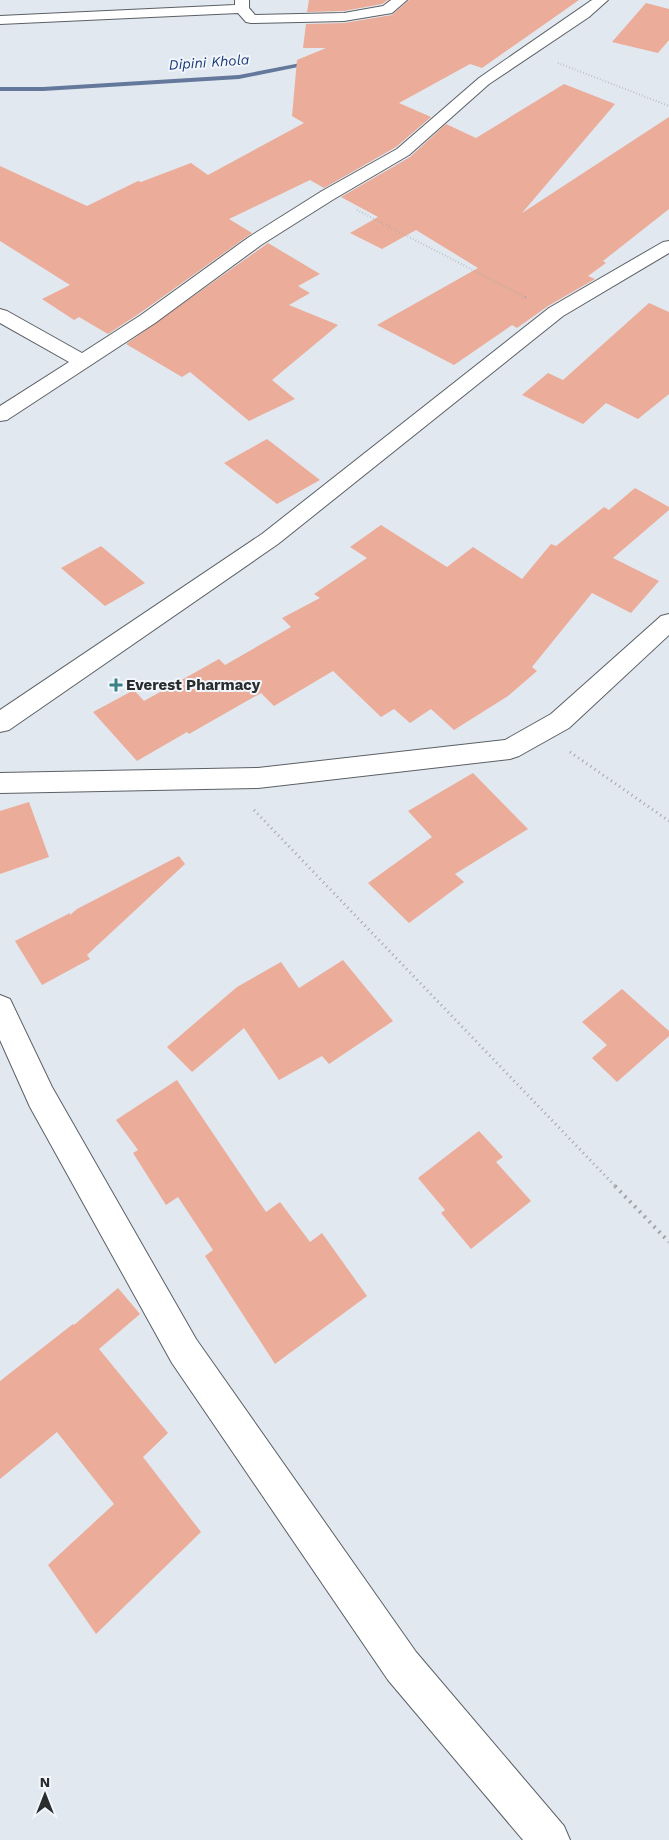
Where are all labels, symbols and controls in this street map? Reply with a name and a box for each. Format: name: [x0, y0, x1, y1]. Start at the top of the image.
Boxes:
water label: Dipini Khola: [168, 51, 250, 73]
place label: Everest Pharmacy: [126, 676, 261, 694]
marker: Everest Pharmacy: [110, 679, 122, 691]
north arrow: [20, 1770, 70, 1820]
text: N: [40, 1774, 50, 1790]

